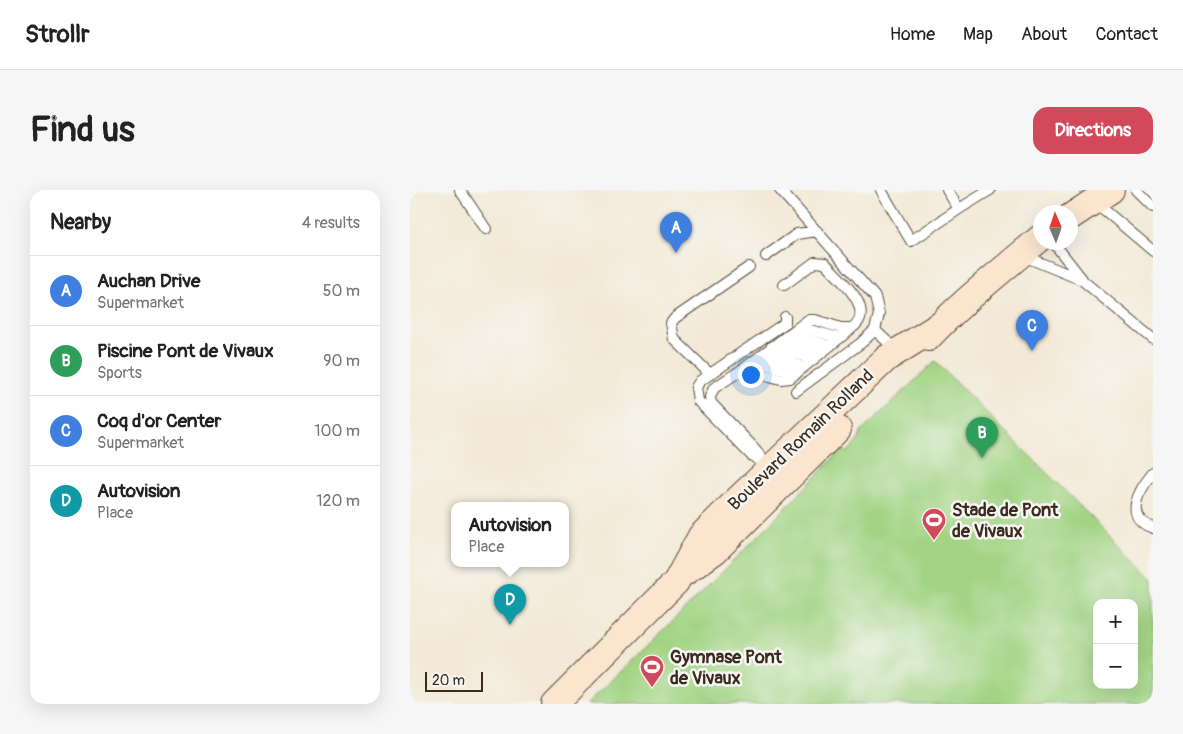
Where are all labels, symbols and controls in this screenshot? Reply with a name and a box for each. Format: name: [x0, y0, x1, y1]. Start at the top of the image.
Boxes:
text: Strollr: [25, 20, 90, 49]
text: Home: [890, 23, 935, 46]
text: Map: [963, 23, 993, 46]
text: About: [1021, 23, 1067, 46]
text: Contact: [1095, 23, 1158, 46]
button: Directions: [1033, 107, 1153, 154]
text: Find us: [30, 108, 135, 152]
north arrow: [1033, 205, 1078, 250]
text: Nearby: [50, 209, 111, 236]
pin: A: [660, 212, 692, 253]
text: 4 results: [302, 213, 360, 233]
text: Auchan Drive: [97, 269, 200, 293]
text: A: [61, 281, 71, 301]
text: 50 m: [323, 281, 360, 301]
text: Supermarket: [97, 293, 184, 313]
pin: C: [1016, 310, 1048, 351]
text: Piscine Pont de Vivaux: [97, 339, 274, 363]
text: B: [61, 351, 71, 371]
text: 90 m: [323, 351, 360, 371]
your location: [738, 362, 764, 388]
text: Sports: [97, 363, 142, 383]
street label: Boulevard Romain Rolland: [723, 364, 879, 516]
text: Coq d'or Center: [97, 409, 221, 433]
pin: B: [966, 417, 998, 458]
text: C: [61, 421, 71, 441]
text: 100 m: [314, 421, 360, 441]
text: Supermarket: [97, 433, 184, 453]
text: Autovision: [97, 479, 181, 503]
text: D: [61, 491, 71, 511]
text: 120 m: [316, 491, 360, 511]
place label: Stade de Pont de Vivaux: [952, 499, 1059, 543]
popup: [451, 502, 569, 567]
text: Place: [97, 503, 133, 523]
sports icon: Stade de Pont de Vivaux: [921, 507, 947, 541]
text: Autovision: [468, 513, 552, 537]
text: Place: [468, 537, 504, 557]
pin: D: [494, 584, 526, 625]
map controls: [1093, 599, 1138, 689]
button: +: [1093, 599, 1138, 644]
button: −: [1093, 644, 1138, 689]
place label: Gymnase Pont de Vivaux: [670, 646, 782, 690]
sports icon: Gymnase Pont de Vivaux: [639, 654, 665, 688]
scale bar: [425, 669, 482, 692]
text: 20 m: [432, 672, 465, 689]

